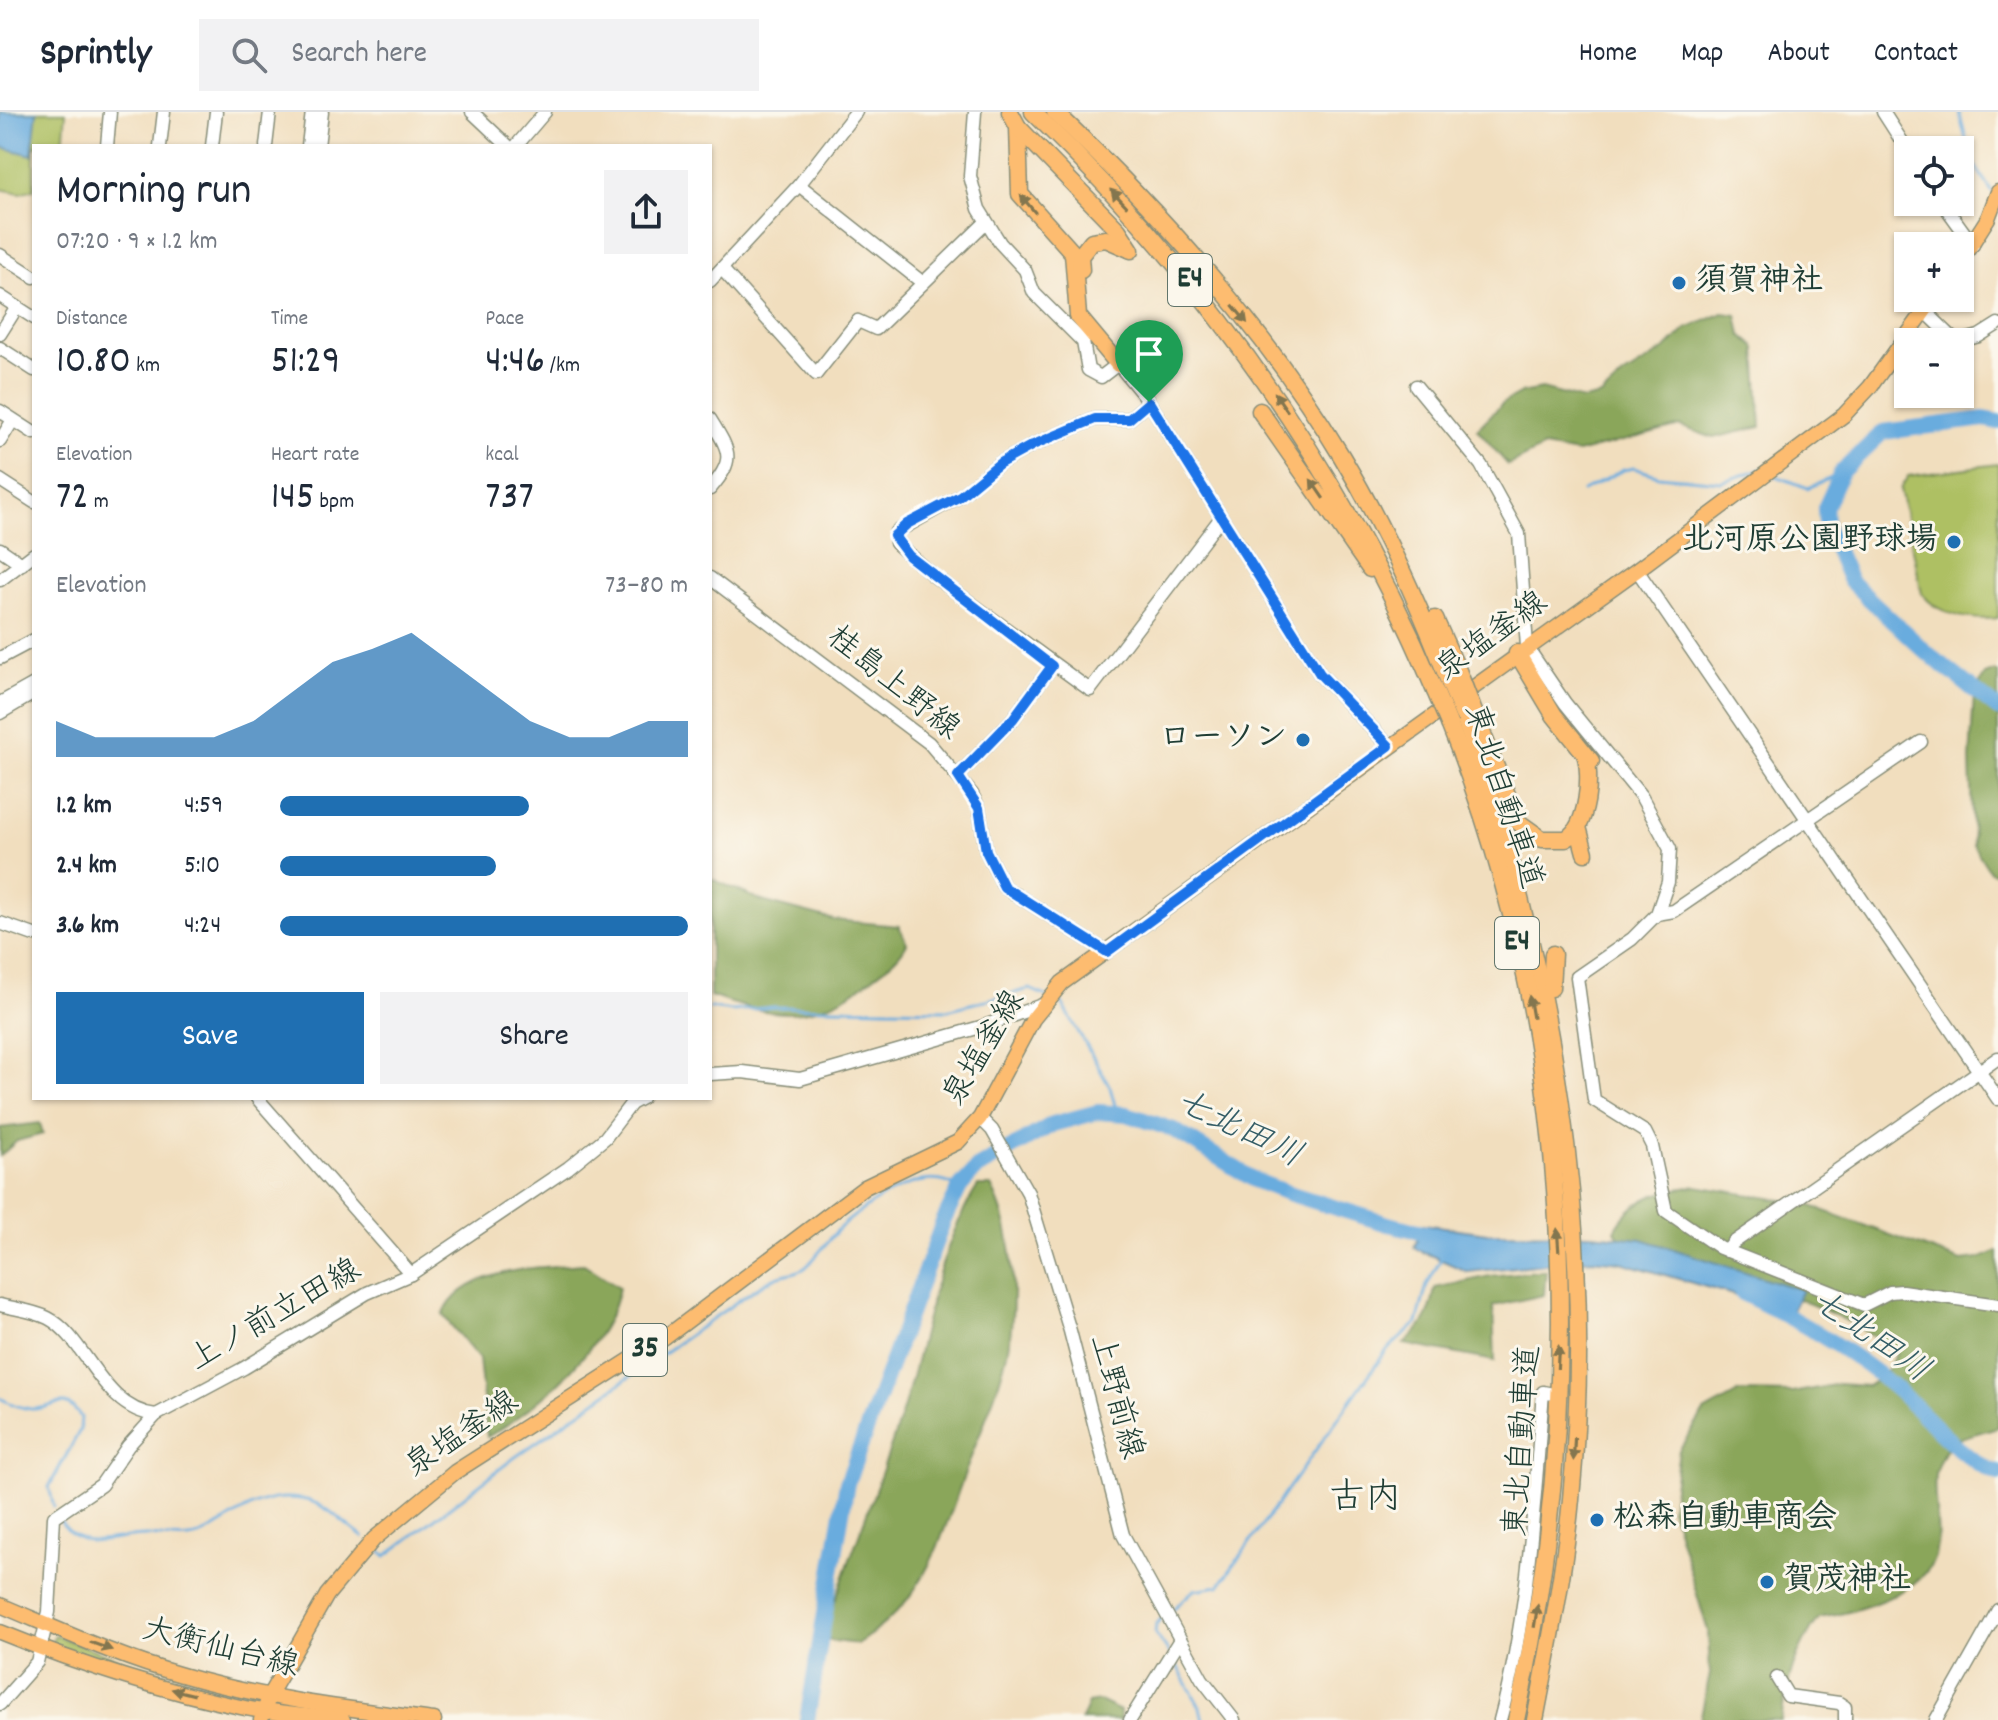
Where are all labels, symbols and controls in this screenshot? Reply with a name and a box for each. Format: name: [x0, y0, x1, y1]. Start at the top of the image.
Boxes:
search box: [199, 19, 759, 91]
text: Sprintly: [40, 28, 151, 83]
icon: search: [227, 33, 271, 77]
text: Search here: [291, 34, 427, 77]
text: Home: [1579, 35, 1637, 75]
text: Map: [1681, 35, 1723, 75]
text: About: [1767, 35, 1830, 75]
text: Contact: [1874, 35, 1958, 75]
map controls: [1894, 136, 1974, 408]
button: locate: [1894, 136, 1974, 216]
text: Morning run: [56, 162, 251, 225]
button: share: [604, 170, 688, 254]
one-way arrow: [1111, 189, 1129, 208]
one-way arrow: [1020, 193, 1037, 214]
text: 07:20 · 9 × 1.2 km: [56, 224, 218, 261]
button: +: [1894, 232, 1974, 312]
road number: E4: [1168, 254, 1212, 306]
place label: 須賀神社: [1695, 260, 1823, 306]
marker: 須賀神社: [1670, 274, 1688, 292]
text: Distance: [56, 304, 128, 335]
text: Time: [271, 304, 308, 335]
text: Pace: [485, 304, 524, 335]
one-way arrow: [1231, 304, 1248, 324]
pin: [1115, 320, 1183, 402]
button: −: [1894, 328, 1974, 408]
icon: arrive: [1127, 332, 1171, 376]
text: 10.80: [56, 335, 131, 392]
text: 51:29: [271, 335, 340, 392]
text: 4:46: [485, 335, 545, 392]
text: km: [131, 351, 160, 382]
text: /km: [545, 351, 580, 382]
one-way arrow: [1273, 391, 1288, 412]
text: Elevation: [56, 440, 133, 471]
text: Heart rate: [271, 440, 360, 471]
text: kcal: [485, 440, 519, 471]
text: 72: [56, 471, 89, 528]
text: 145: [271, 471, 315, 528]
text: 737: [485, 471, 534, 528]
one-way arrow: [1310, 478, 1325, 499]
text: m: [89, 487, 109, 518]
text: bpm: [315, 487, 354, 518]
place label: 北河原公園野球場: [1682, 519, 1938, 565]
marker: 北河原公園野球場: [1945, 533, 1963, 551]
text: Elevation: [56, 568, 146, 605]
text: 73–80 m: [605, 568, 688, 605]
street label: 泉塩釜線: [1428, 582, 1558, 694]
street label: 桂島上野線: [815, 617, 969, 753]
street label: 東北自動車道: [1449, 699, 1553, 895]
place label: ローソン: [1159, 717, 1287, 763]
marker: ローソン: [1294, 731, 1312, 749]
text: 1.2 km: [56, 788, 112, 825]
text: 4:59: [184, 788, 223, 825]
text: 2.4 km: [56, 848, 117, 885]
text: 5:10: [184, 848, 220, 885]
text: 3.6 km: [56, 908, 119, 945]
text: 4:24: [184, 908, 221, 945]
road number: E4: [1495, 917, 1539, 969]
street label: 泉塩釜線: [933, 982, 1039, 1116]
button: Save: [56, 992, 364, 1084]
button: Share: [380, 992, 688, 1084]
one-way arrow: [1524, 994, 1537, 1019]
water label: 七北田川: [1166, 1079, 1310, 1183]
one-way arrow: [1551, 1227, 1564, 1252]
street label: 上ノ前立田線: [181, 1249, 371, 1385]
water label: 七北田川: [1799, 1279, 1939, 1397]
road number: 35: [623, 1324, 667, 1376]
street label: 上野前線: [1075, 1329, 1153, 1465]
street label: 東北自動車道: [1495, 1344, 1555, 1538]
one-way arrow: [1552, 1344, 1565, 1369]
street label: 泉塩釜線: [397, 1381, 529, 1491]
one-way arrow: [1567, 1437, 1580, 1462]
district label: 古内: [1329, 1474, 1401, 1526]
place label: 松森自動車商会: [1613, 1497, 1837, 1543]
marker: 松森自動車商会: [1588, 1511, 1606, 1529]
place label: 賀茂神社: [1783, 1559, 1911, 1605]
marker: 賀茂神社: [1758, 1573, 1776, 1591]
one-way arrow: [1530, 1603, 1543, 1628]
street label: 大衡仙台線: [137, 1608, 303, 1692]
one-way arrow: [89, 1640, 113, 1653]
one-way arrow: [171, 1686, 196, 1698]

